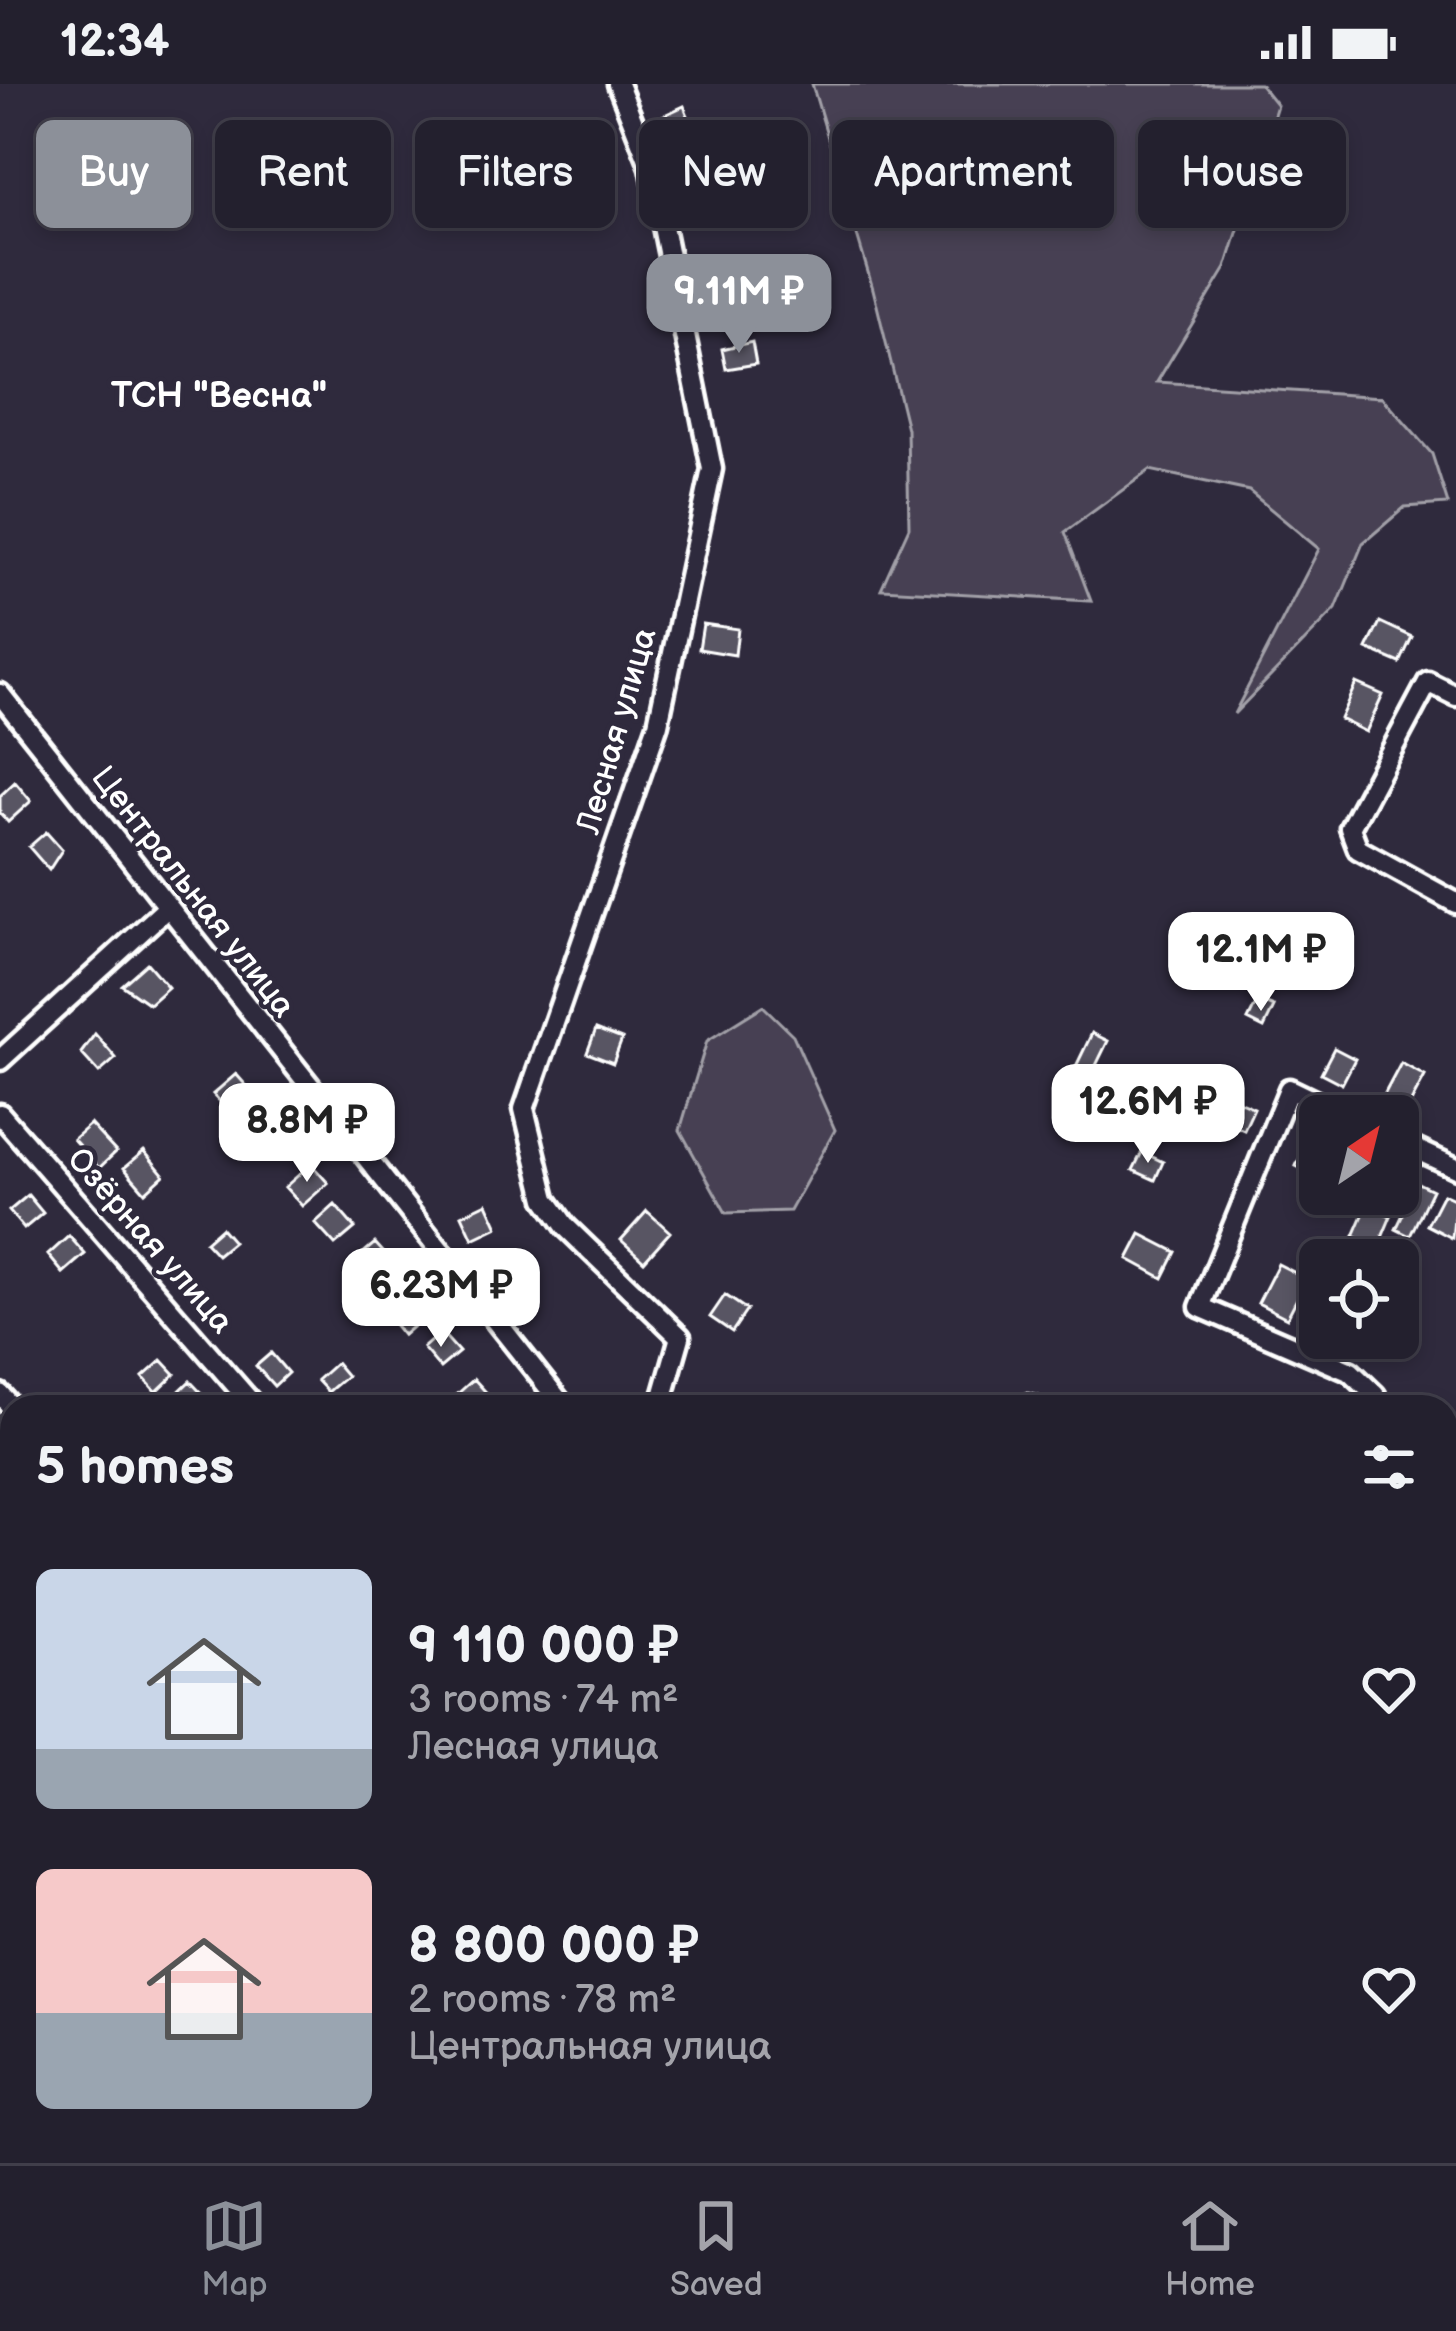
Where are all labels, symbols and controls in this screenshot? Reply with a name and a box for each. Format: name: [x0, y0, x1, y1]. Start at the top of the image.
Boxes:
text: 12:34: [60, 15, 170, 70]
chip: Buy: [36, 120, 191, 228]
chip: Rent: [215, 120, 391, 228]
chip: Filters: [415, 120, 615, 228]
chip: New: [639, 120, 808, 228]
chip: Apartment: [832, 120, 1114, 228]
chip: House: [1138, 120, 1346, 228]
pin: 9.11M ₽: [628, 254, 850, 356]
text: 9.11M ₽: [673, 269, 805, 316]
district label: ТСН "Весна": [111, 375, 327, 418]
street label: Лесная улица: [568, 623, 665, 840]
street label: Центральная улица: [83, 758, 303, 1026]
pin: 12.1M ₽: [1150, 912, 1372, 1014]
text: 12.1M ₽: [1195, 927, 1327, 974]
pin: 12.6M ₽: [1037, 1064, 1259, 1166]
text: 12.6M ₽: [1079, 1079, 1217, 1126]
pin: 8.8M ₽: [209, 1083, 405, 1185]
north arrow: [1299, 1095, 1419, 1215]
map controls: [1299, 1095, 1419, 1359]
text: 8.8M ₽: [246, 1098, 368, 1145]
street label: Озёрная улица: [58, 1140, 242, 1342]
button: locate: [1299, 1239, 1419, 1359]
pin: 6.23M ₽: [330, 1248, 552, 1350]
text: 6.23M ₽: [369, 1263, 513, 1310]
icon: filters: [1356, 1434, 1422, 1500]
text: 5 homes: [36, 1437, 234, 1498]
text: 9 110 000 ₽: [408, 1616, 679, 1677]
icon: home: [132, 1617, 276, 1761]
icon: heart: [1356, 1656, 1422, 1722]
text: 3 rooms · 74 m²: [408, 1677, 679, 1724]
text: Лесная улица: [408, 1724, 659, 1771]
text: 8 800 000 ₽: [408, 1916, 699, 1977]
icon: home: [132, 1917, 276, 2061]
icon: heart: [1356, 1956, 1422, 2022]
text: 2 rooms · 78 m²: [408, 1977, 677, 2024]
text: Центральная улица: [408, 2024, 772, 2071]
tab: Map: [201, 2193, 268, 2305]
tab: Saved: [670, 2193, 763, 2305]
tab: Home: [1165, 2193, 1255, 2305]

